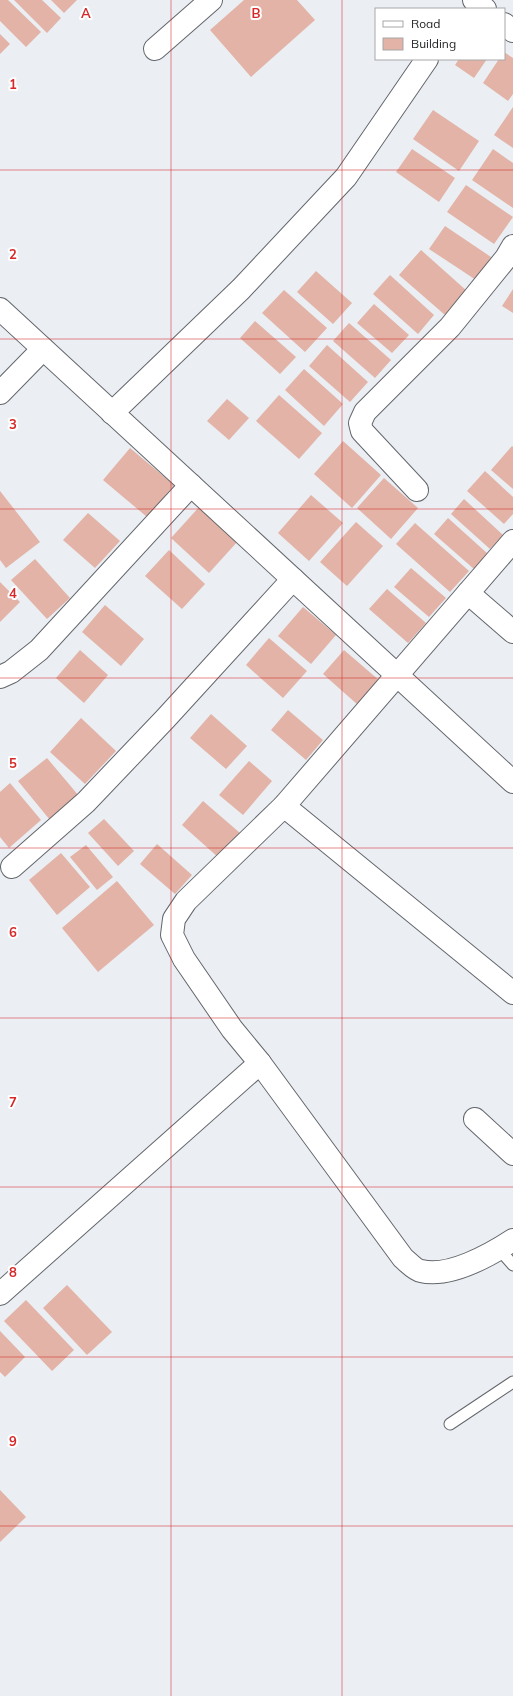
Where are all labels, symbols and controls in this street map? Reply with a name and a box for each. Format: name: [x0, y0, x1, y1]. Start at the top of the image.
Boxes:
text: A: [81, 5, 91, 21]
text: B: [252, 5, 261, 21]
legend: [375, 8, 505, 60]
text: Road: [411, 16, 440, 31]
text: Building: [411, 36, 456, 51]
text: 1: [9, 76, 17, 92]
text: 2: [9, 246, 17, 262]
text: 3: [9, 416, 17, 432]
text: 4: [9, 585, 17, 601]
text: 5: [9, 755, 17, 771]
text: 6: [9, 924, 17, 940]
text: 7: [9, 1094, 17, 1110]
text: 8: [9, 1264, 17, 1280]
text: 9: [9, 1433, 17, 1449]

